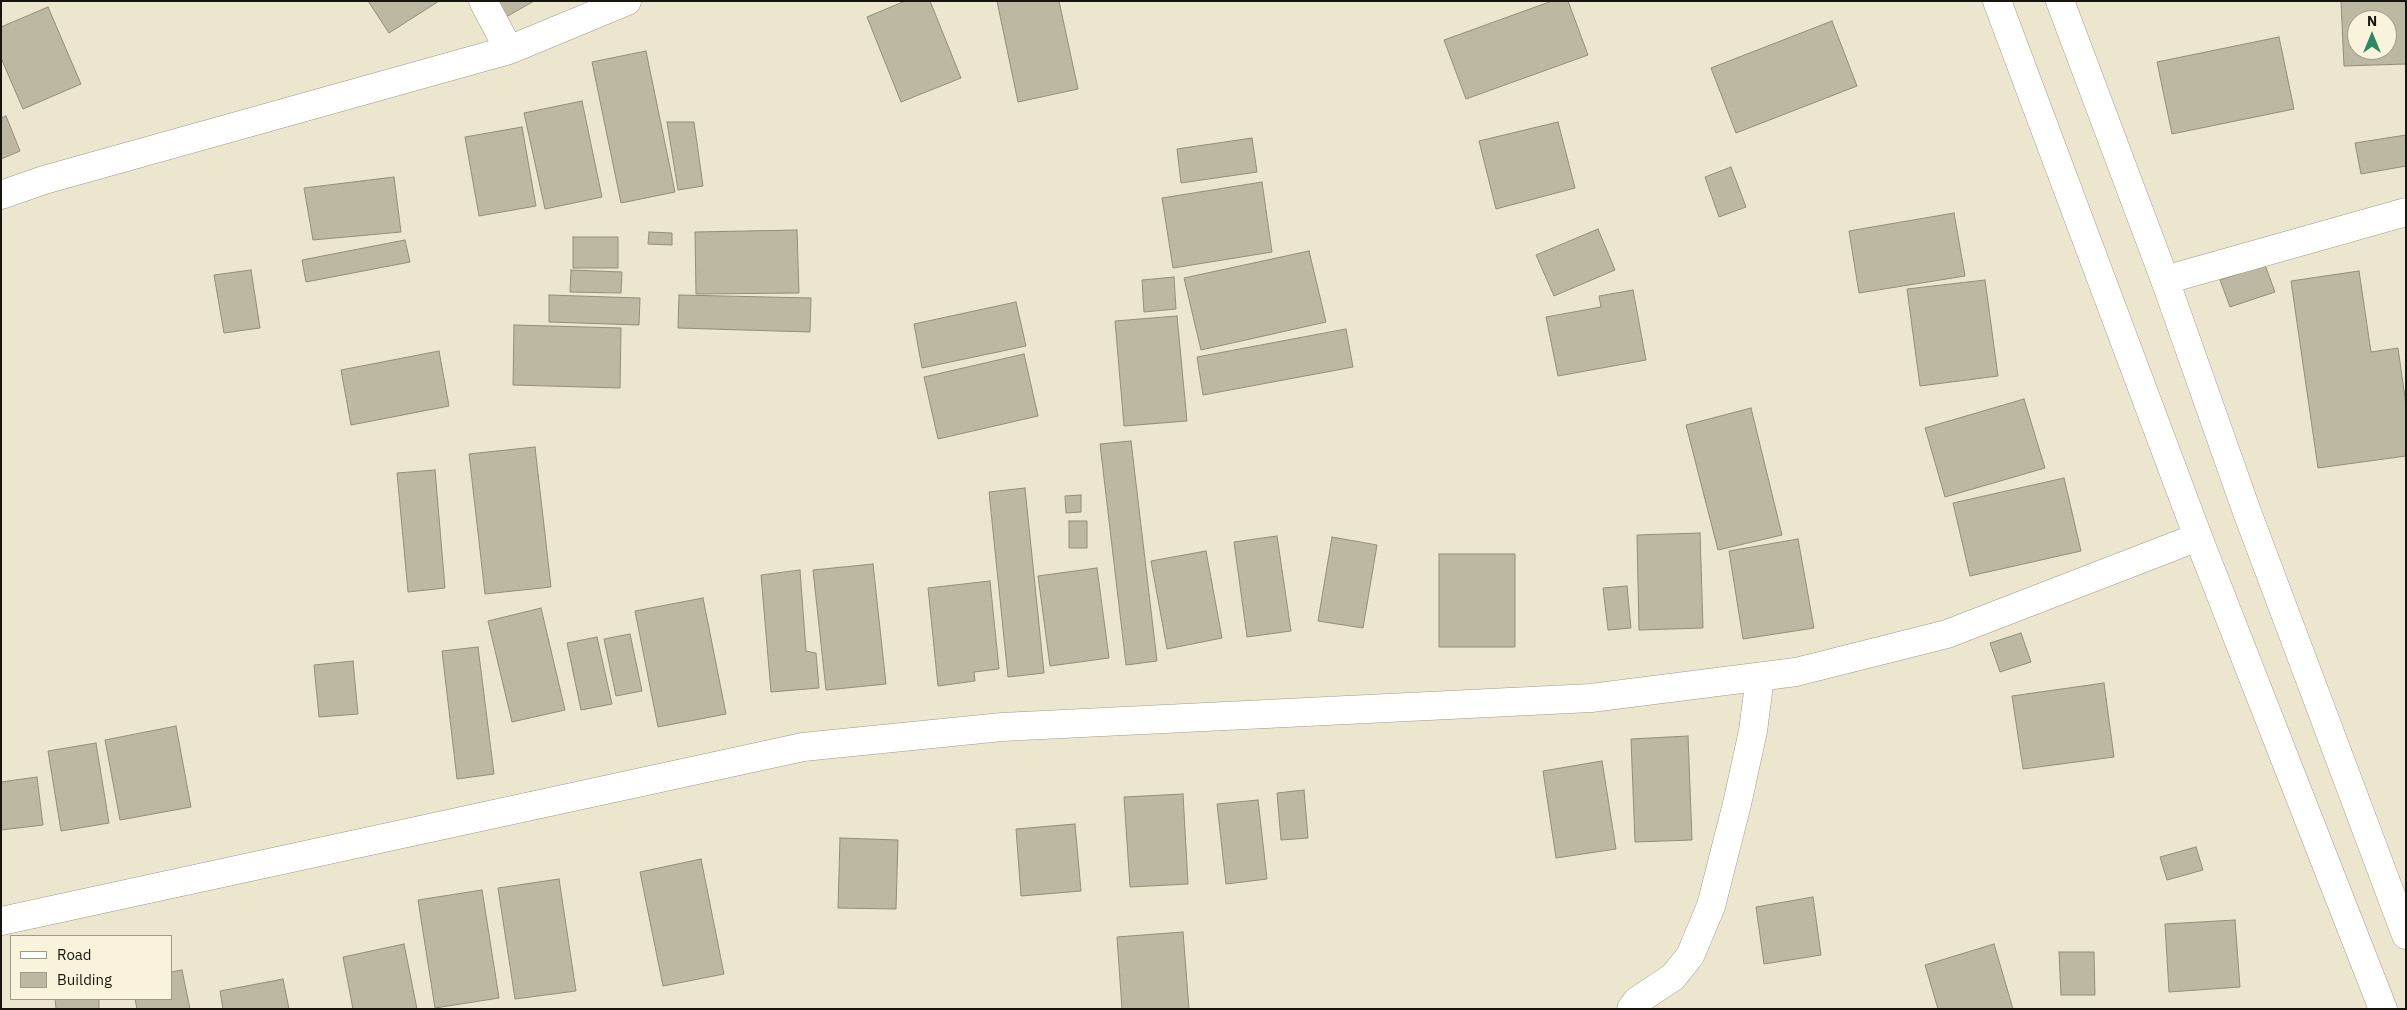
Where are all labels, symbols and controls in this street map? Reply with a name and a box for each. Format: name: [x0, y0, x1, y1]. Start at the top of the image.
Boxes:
north arrow: [2347, 10, 2397, 60]
text: N: [2367, 12, 2377, 30]
legend: [10, 935, 172, 1000]
text: Road: [57, 945, 92, 964]
text: Building: [57, 970, 112, 989]

